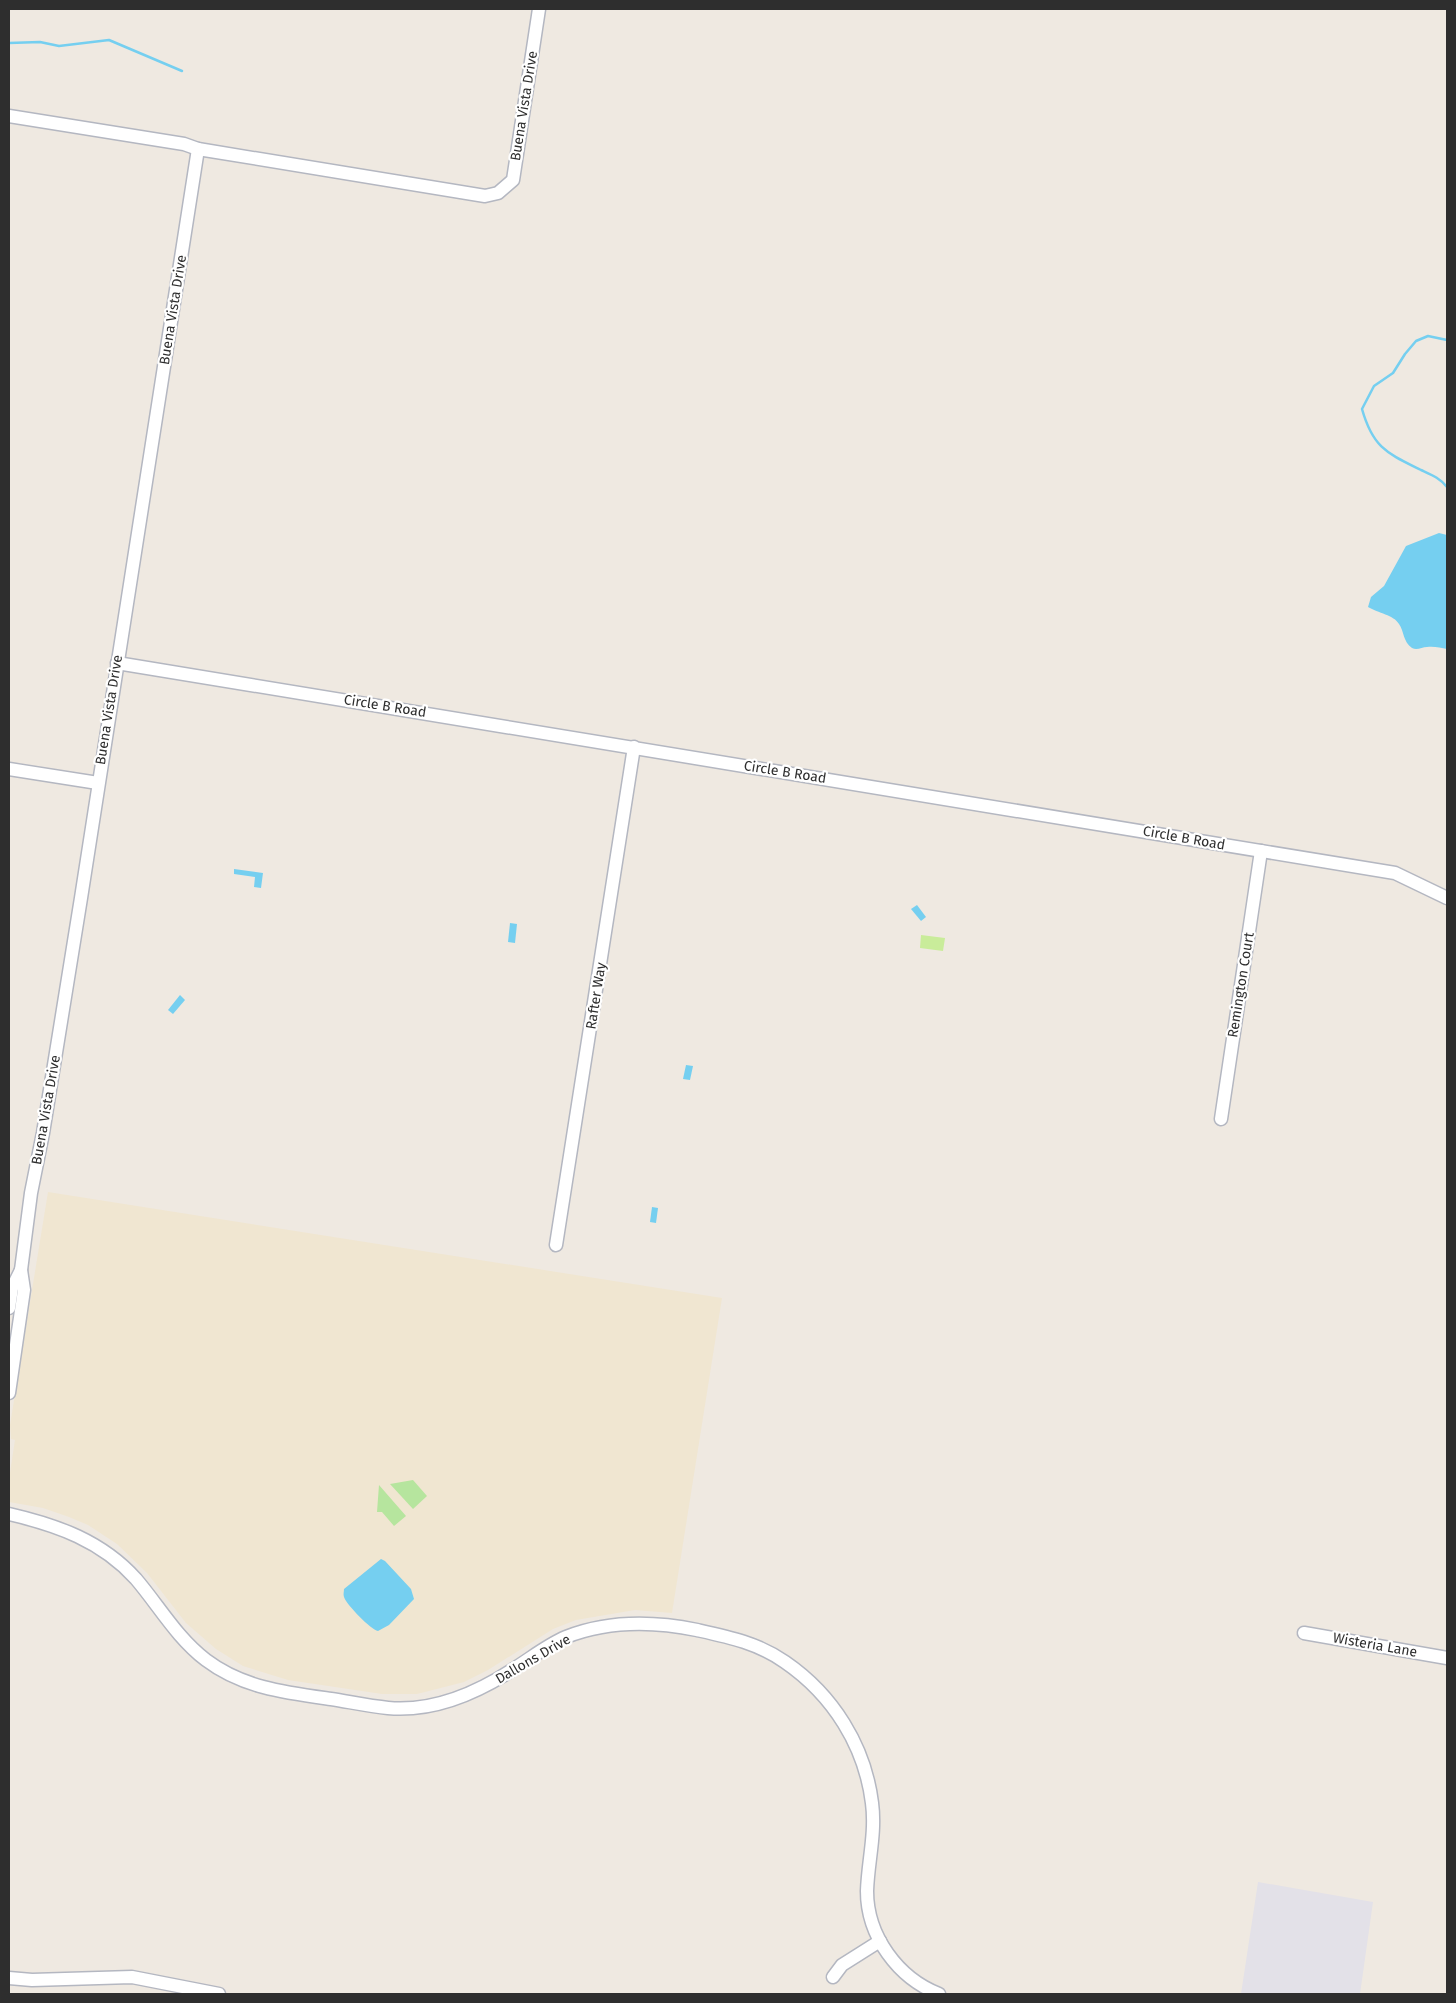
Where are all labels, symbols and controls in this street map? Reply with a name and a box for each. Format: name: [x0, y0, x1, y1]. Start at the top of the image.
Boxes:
street label: Buena Vista Drive: [507, 50, 541, 162]
street label: Buena Vista Drive: [156, 254, 190, 366]
street label: Buena Vista Drive: [92, 654, 126, 766]
street label: Circle B Road: [343, 691, 427, 721]
street label: Circle B Road: [743, 757, 827, 787]
street label: Circle B Road: [1141, 822, 1227, 854]
street label: Remington Court: [1224, 930, 1258, 1039]
street label: Rafter Way: [582, 961, 610, 1031]
street label: Buena Vista Drive: [28, 1054, 64, 1166]
street label: Wisteria Lane: [1331, 1629, 1419, 1661]
street label: Dallons Drive: [492, 1631, 574, 1687]

